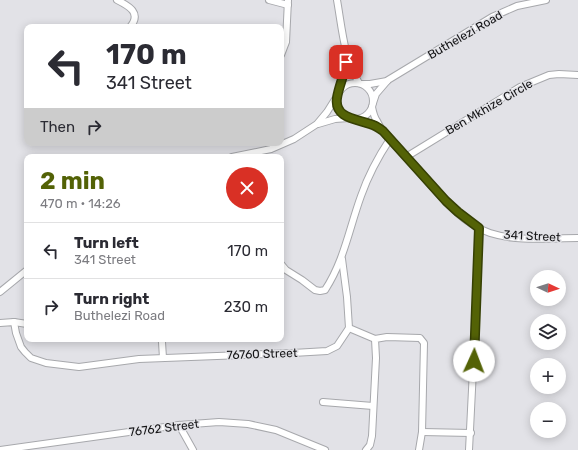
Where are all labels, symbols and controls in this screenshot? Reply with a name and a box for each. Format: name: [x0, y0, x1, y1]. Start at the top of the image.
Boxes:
street label: Buthelezi Road: [425, 8, 505, 62]
text: 170 m: [106, 38, 187, 71]
icon: left: [40, 40, 92, 92]
pin: [329, 45, 363, 79]
icon: arrive: [335, 51, 357, 73]
text: 341 Street: [106, 72, 192, 94]
street label: Ben Mkhize Circle: [443, 76, 535, 138]
icon: right: [83, 116, 105, 138]
text: Then: [40, 118, 75, 136]
text: 2 min: [40, 167, 105, 195]
button: close: [226, 167, 268, 209]
text: 470 m · 14:26: [40, 196, 121, 211]
street label: 341 Street: [503, 228, 561, 245]
text: Turn left: [74, 234, 139, 252]
icon: left: [40, 240, 62, 262]
text: 170 m: [227, 242, 268, 260]
text: 341 Street: [74, 252, 136, 267]
north arrow: [530, 270, 566, 306]
map controls: [530, 270, 566, 438]
text: Turn right: [74, 290, 149, 308]
icon: right: [40, 296, 62, 318]
text: 230 m: [224, 298, 268, 316]
text: Buthelezi Road: [74, 308, 165, 323]
button: layers: [530, 314, 566, 350]
position arrow: [453, 340, 495, 382]
street label: 76760 Street: [226, 346, 298, 362]
button: +: [530, 358, 566, 394]
button: −: [530, 402, 566, 438]
street label: 76762 Street: [128, 417, 200, 439]

